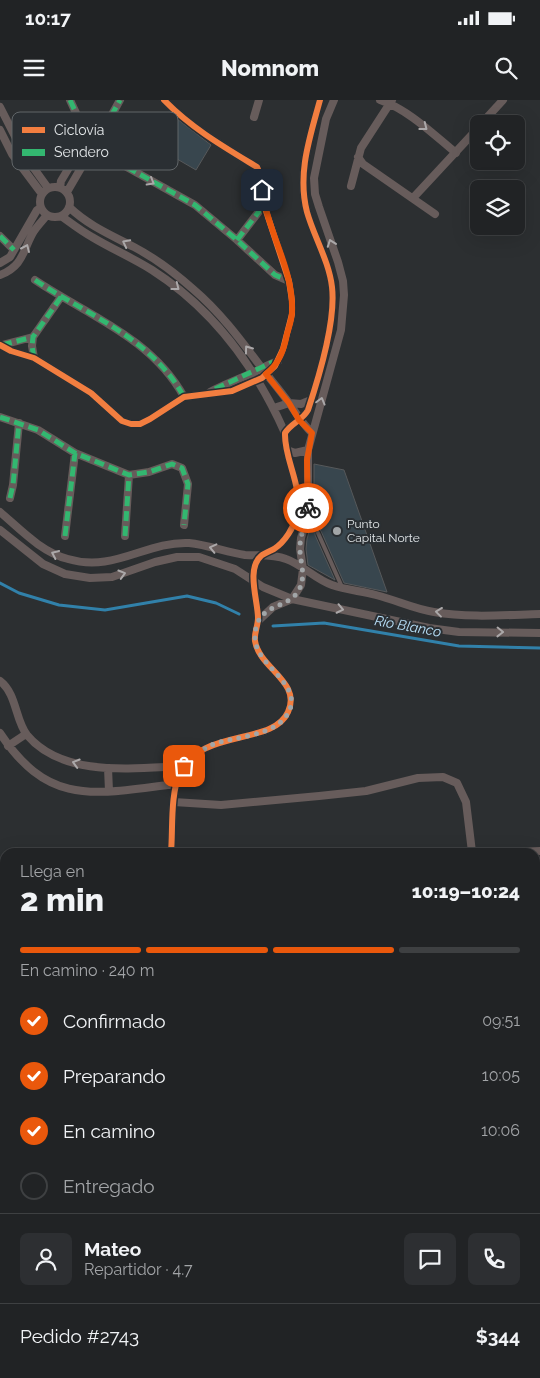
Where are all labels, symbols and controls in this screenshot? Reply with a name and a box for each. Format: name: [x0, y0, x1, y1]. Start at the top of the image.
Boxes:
text: 10:17: [25, 7, 71, 29]
icon: menu: [20, 54, 48, 82]
icon: search: [492, 54, 520, 82]
text: Nomnom: [221, 55, 319, 81]
legend: [12, 112, 178, 170]
map controls: [470, 115, 525, 235]
button: locate: [470, 115, 525, 170]
one-way arrow: [418, 121, 428, 130]
text: Ciclovía: [54, 122, 104, 138]
text: Sendero: [54, 144, 109, 160]
pin: [241, 169, 283, 211]
one-way arrow: [145, 176, 154, 186]
icon: home: [248, 176, 276, 204]
button: layers: [470, 180, 525, 235]
one-way arrow: [123, 239, 132, 249]
one-way arrow: [327, 239, 337, 248]
one-way arrow: [20, 244, 31, 253]
one-way arrow: [170, 282, 179, 290]
one-way arrow: [245, 345, 254, 355]
one-way arrow: [315, 397, 325, 405]
courier: [283, 483, 333, 533]
icon: bike: [294, 494, 322, 522]
place label: Punto Capital Norte: [347, 517, 420, 545]
marker: Punto Capital Norte: [331, 525, 343, 537]
one-way arrow: [208, 543, 217, 553]
one-way arrow: [51, 550, 60, 560]
one-way arrow: [117, 569, 125, 579]
one-way arrow: [336, 603, 345, 614]
one-way arrow: [435, 607, 443, 618]
water label: Río Blanco: [373, 612, 443, 640]
one-way arrow: [497, 627, 505, 637]
pin: [163, 745, 205, 787]
icon: bag: [170, 752, 198, 780]
one-way arrow: [72, 759, 80, 769]
text: Llega en: [20, 862, 84, 881]
text: 10:19–10:24: [412, 880, 520, 902]
text: 2 min: [20, 881, 104, 918]
text: En camino · 240 m: [20, 961, 154, 980]
icon: check: [20, 1007, 48, 1035]
text: Confirmado: [63, 1010, 166, 1032]
text: 09:51: [482, 1011, 520, 1030]
icon: check: [20, 1062, 48, 1090]
text: Preparando: [63, 1065, 166, 1087]
text: 10:05: [482, 1066, 520, 1085]
icon: check: [20, 1117, 48, 1145]
text: En camino: [63, 1120, 155, 1142]
text: 10:06: [481, 1121, 520, 1140]
text: Entregado: [63, 1175, 155, 1197]
button: person: [20, 1233, 72, 1285]
button: chat: [404, 1233, 456, 1285]
button: phone: [468, 1233, 520, 1285]
text: Mateo: [84, 1238, 141, 1260]
text: Repartidor · 4.7: [84, 1260, 192, 1279]
text: Pedido #2743: [20, 1325, 139, 1347]
text: $344: [476, 1325, 520, 1347]

